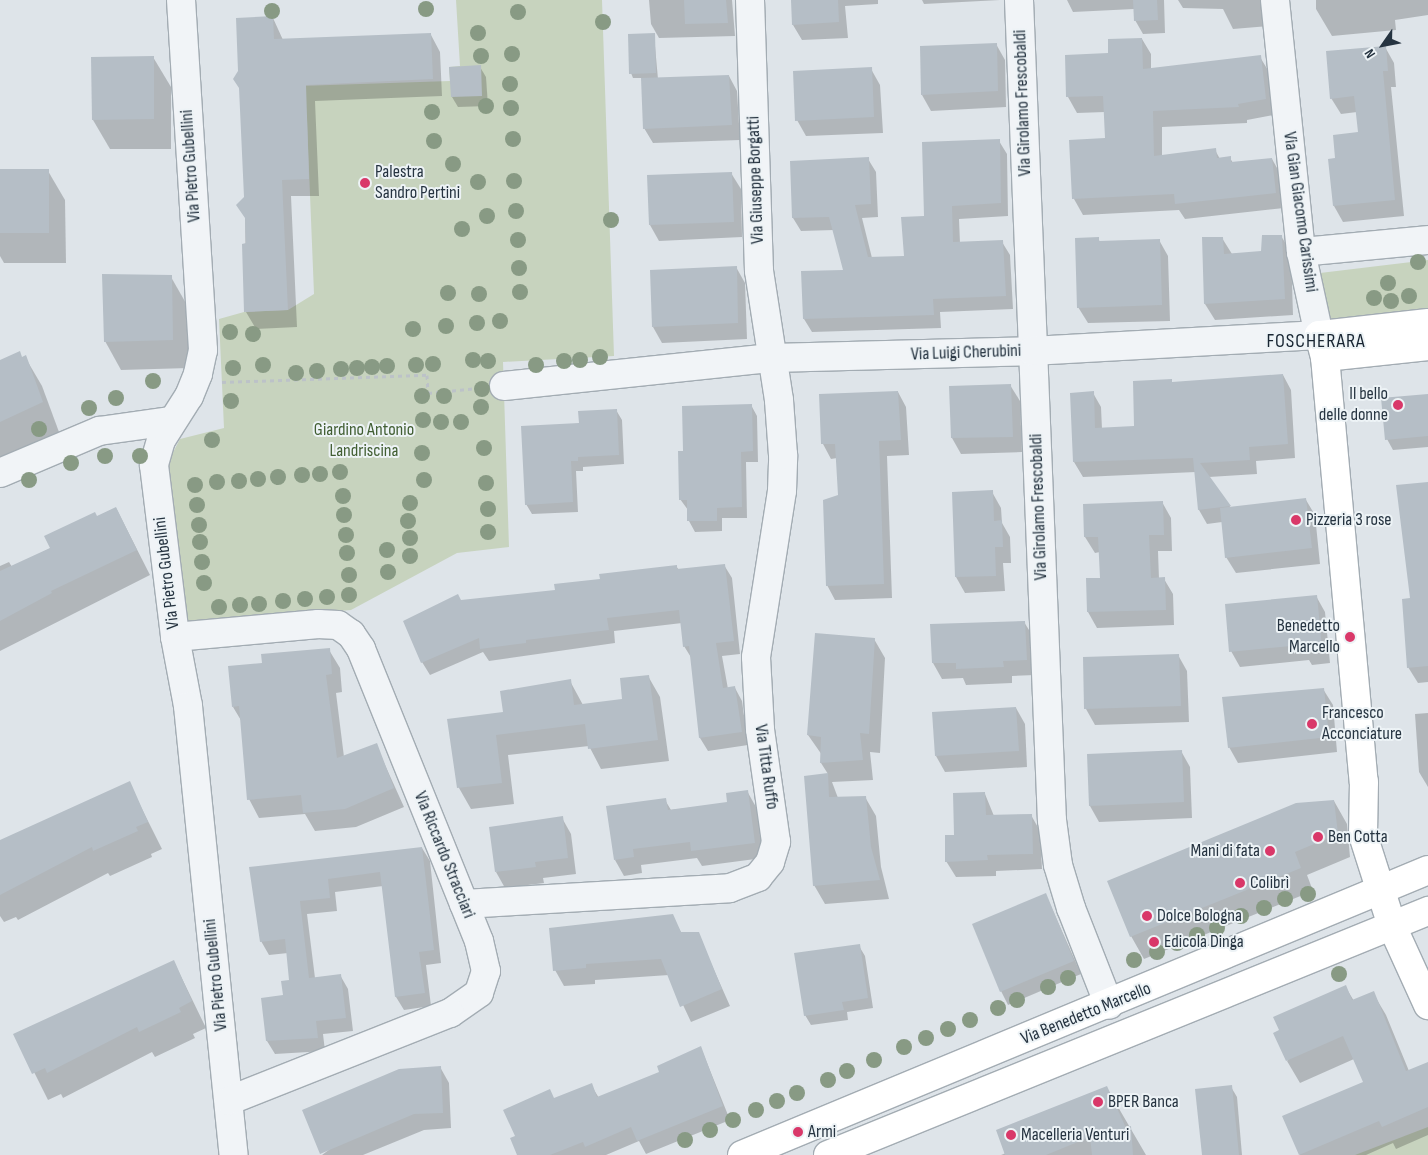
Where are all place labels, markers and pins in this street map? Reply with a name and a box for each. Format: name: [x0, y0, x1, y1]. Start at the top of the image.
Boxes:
place label: Palestra Sandro Pertini: [375, 162, 460, 204]
marker: Palestra Sandro Pertini: [359, 177, 371, 189]
place label: Il bello delle donne: [1319, 384, 1388, 426]
marker: Il bello delle donne: [1392, 399, 1404, 411]
place label: Pizzeria 3 rose: [1306, 509, 1392, 531]
marker: Pizzeria 3 rose: [1290, 514, 1302, 526]
place label: Benedetto Marcello: [1277, 616, 1340, 659]
marker: Benedetto Marcello: [1344, 631, 1356, 643]
place label: Francesco Acconciature: [1322, 703, 1402, 746]
marker: Francesco Acconciature: [1306, 718, 1318, 730]
place label: Ben Cotta: [1328, 826, 1388, 848]
marker: Ben Cotta: [1312, 831, 1324, 843]
place label: Mani di fata: [1190, 840, 1260, 862]
marker: Mani di fata: [1264, 845, 1276, 857]
place label: Colibrì: [1250, 872, 1289, 894]
marker: Colibrì: [1234, 877, 1246, 889]
place label: Dolce Bologna: [1157, 905, 1242, 927]
marker: Dolce Bologna: [1141, 910, 1153, 922]
place label: Edicola Dinga: [1164, 931, 1244, 953]
marker: Edicola Dinga: [1148, 936, 1160, 948]
place label: BPER Banca: [1108, 1091, 1179, 1113]
marker: BPER Banca: [1092, 1096, 1104, 1108]
place label: Armi: [808, 1121, 836, 1143]
place label: Macelleria Venturi: [1021, 1124, 1129, 1146]
marker: Armi: [792, 1126, 804, 1138]
marker: Macelleria Venturi: [1005, 1129, 1017, 1141]

